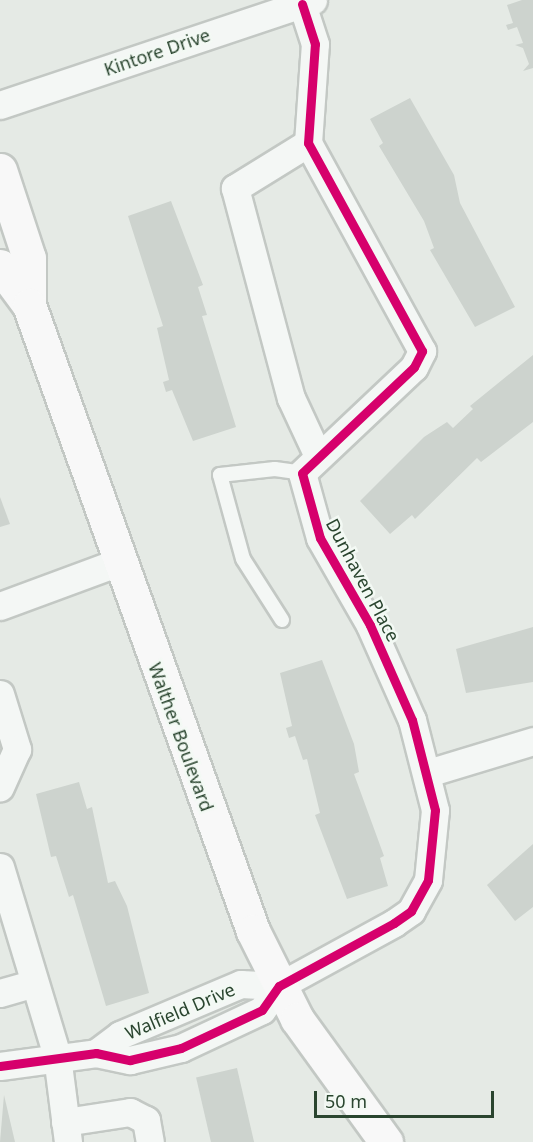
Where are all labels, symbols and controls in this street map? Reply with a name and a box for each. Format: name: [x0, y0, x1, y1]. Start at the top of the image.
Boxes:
street label: Kintore Drive: [101, 24, 213, 80]
street label: Dunhaven Place: [322, 515, 404, 645]
street label: Walther Boulevard: [144, 660, 218, 814]
street label: Walfield Drive: [122, 978, 238, 1044]
scale bar: [317, 1079, 497, 1117]
text: 50 m: [325, 1089, 367, 1113]

